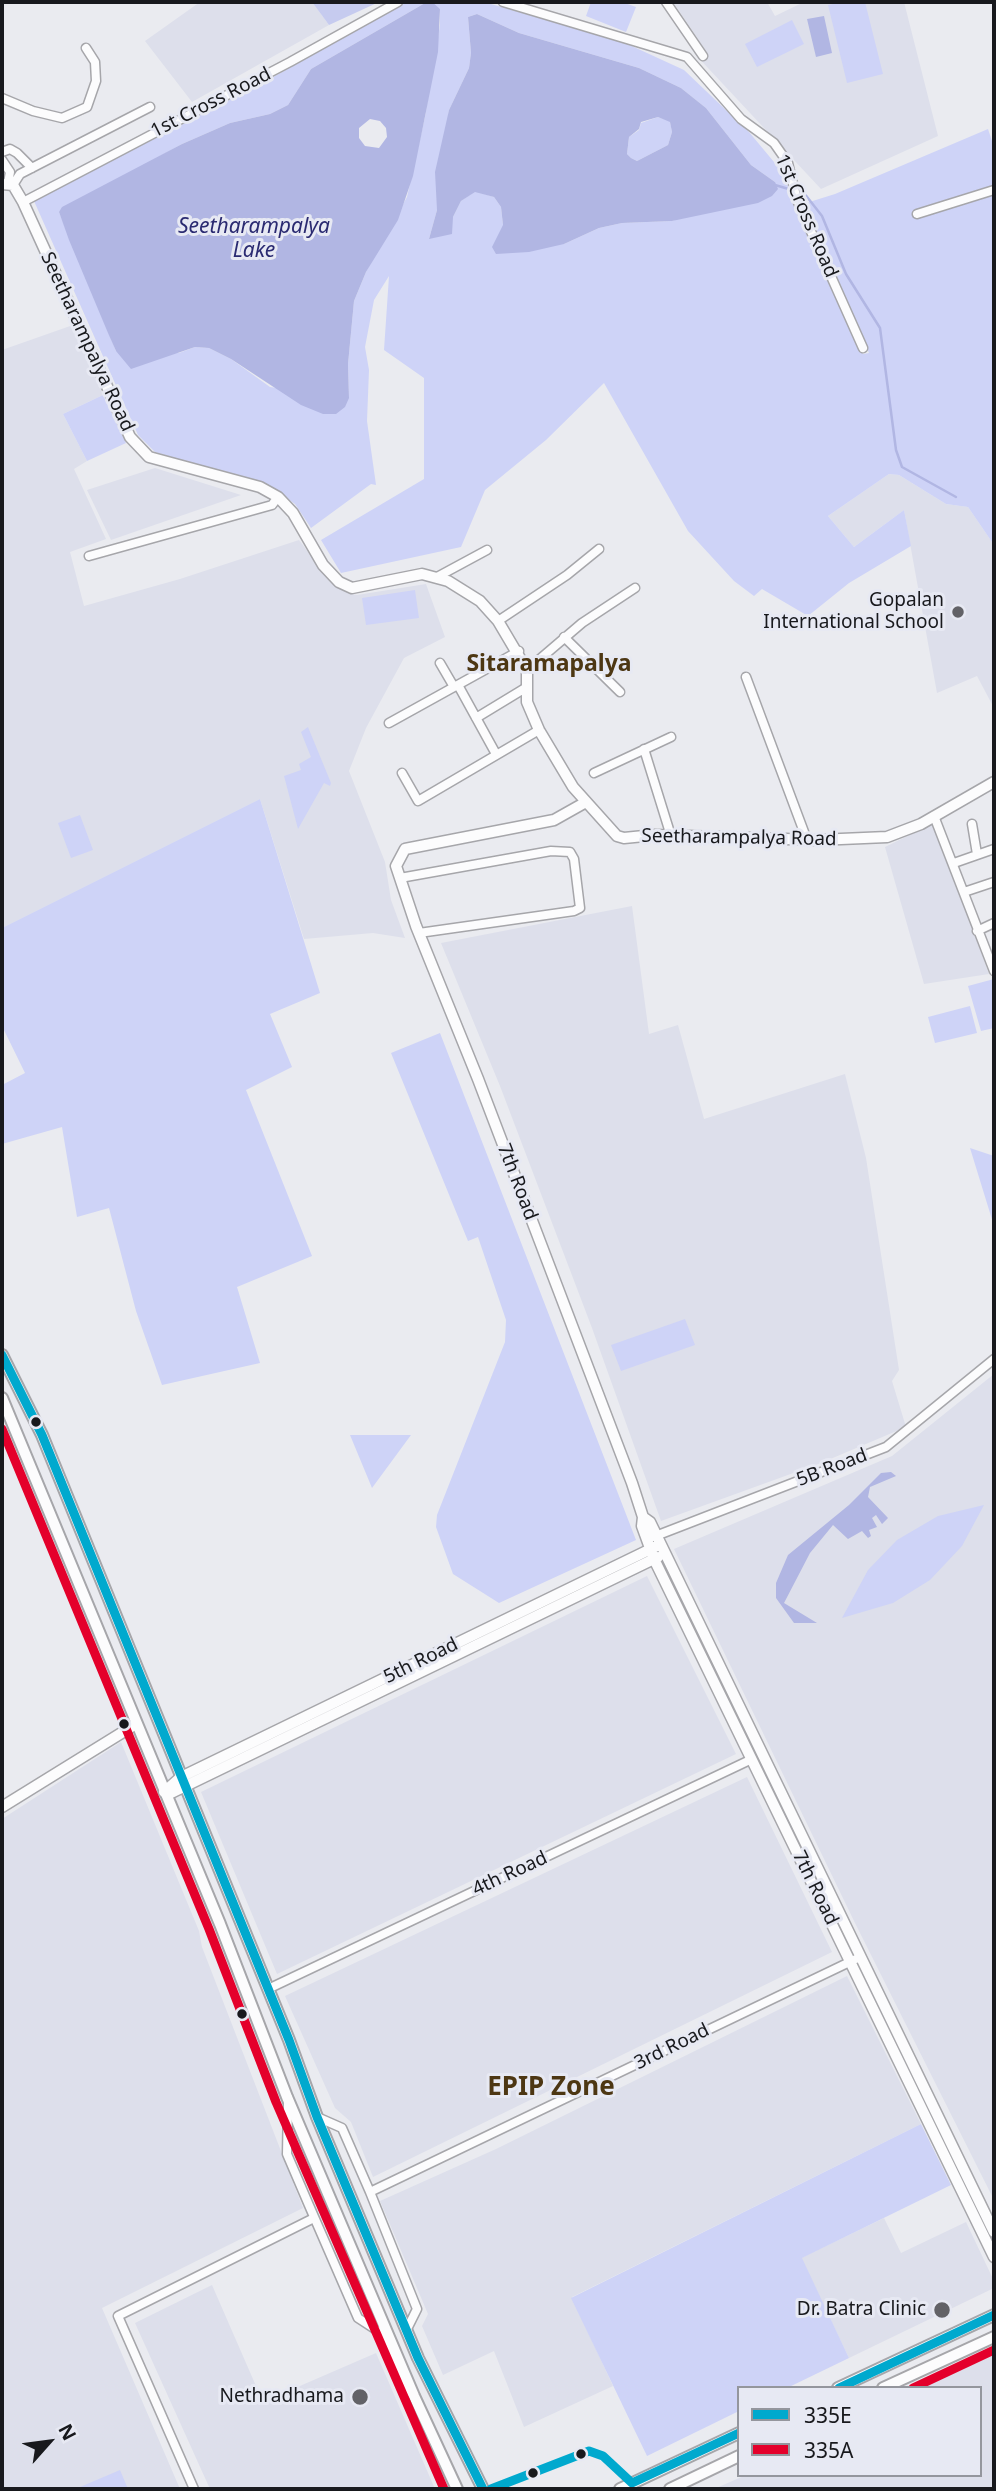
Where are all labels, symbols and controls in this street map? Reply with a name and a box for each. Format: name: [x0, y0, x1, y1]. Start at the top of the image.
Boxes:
street label: 1st Cross Road: [147, 63, 275, 143]
street label: 1st Cross Road: [770, 151, 842, 281]
water label: Seetharampalya Lake: [178, 214, 330, 264]
street label: Seetharampalya Road: [35, 249, 139, 435]
place label: Gopalan International School: [763, 590, 944, 634]
marker: Gopalan International School: [950, 604, 966, 620]
district label: Sitaramapalya: [466, 650, 632, 678]
street label: Seetharampalya Road: [641, 825, 837, 851]
street label: 7th Road: [492, 1141, 542, 1223]
unlabelled marker: [29, 1415, 43, 1429]
street label: 5B Road: [793, 1444, 871, 1492]
street label: 5th Road: [380, 1633, 462, 1689]
unlabelled marker: [117, 1717, 131, 1731]
street label: 4th Road: [469, 1847, 551, 1901]
street label: 7th Road: [787, 1847, 843, 1929]
unlabelled marker: [235, 2007, 249, 2021]
street label: 3rd Road: [631, 2019, 713, 2075]
district label: EPIP Zone: [487, 2072, 615, 2104]
place label: Dr. Batra Clinic: [797, 2299, 926, 2321]
marker: Dr. Batra Clinic: [932, 2300, 952, 2320]
place label: Nethradhama: [220, 2386, 344, 2408]
legend: [737, 2386, 982, 2477]
marker: Nethradhama: [350, 2387, 370, 2407]
text: 335E: [804, 2401, 852, 2429]
north arrow: [14, 2407, 84, 2477]
text: N: [52, 2419, 83, 2445]
text: 335A: [804, 2436, 853, 2464]
unlabelled marker: [574, 2447, 588, 2461]
unlabelled marker: [526, 2466, 540, 2480]

